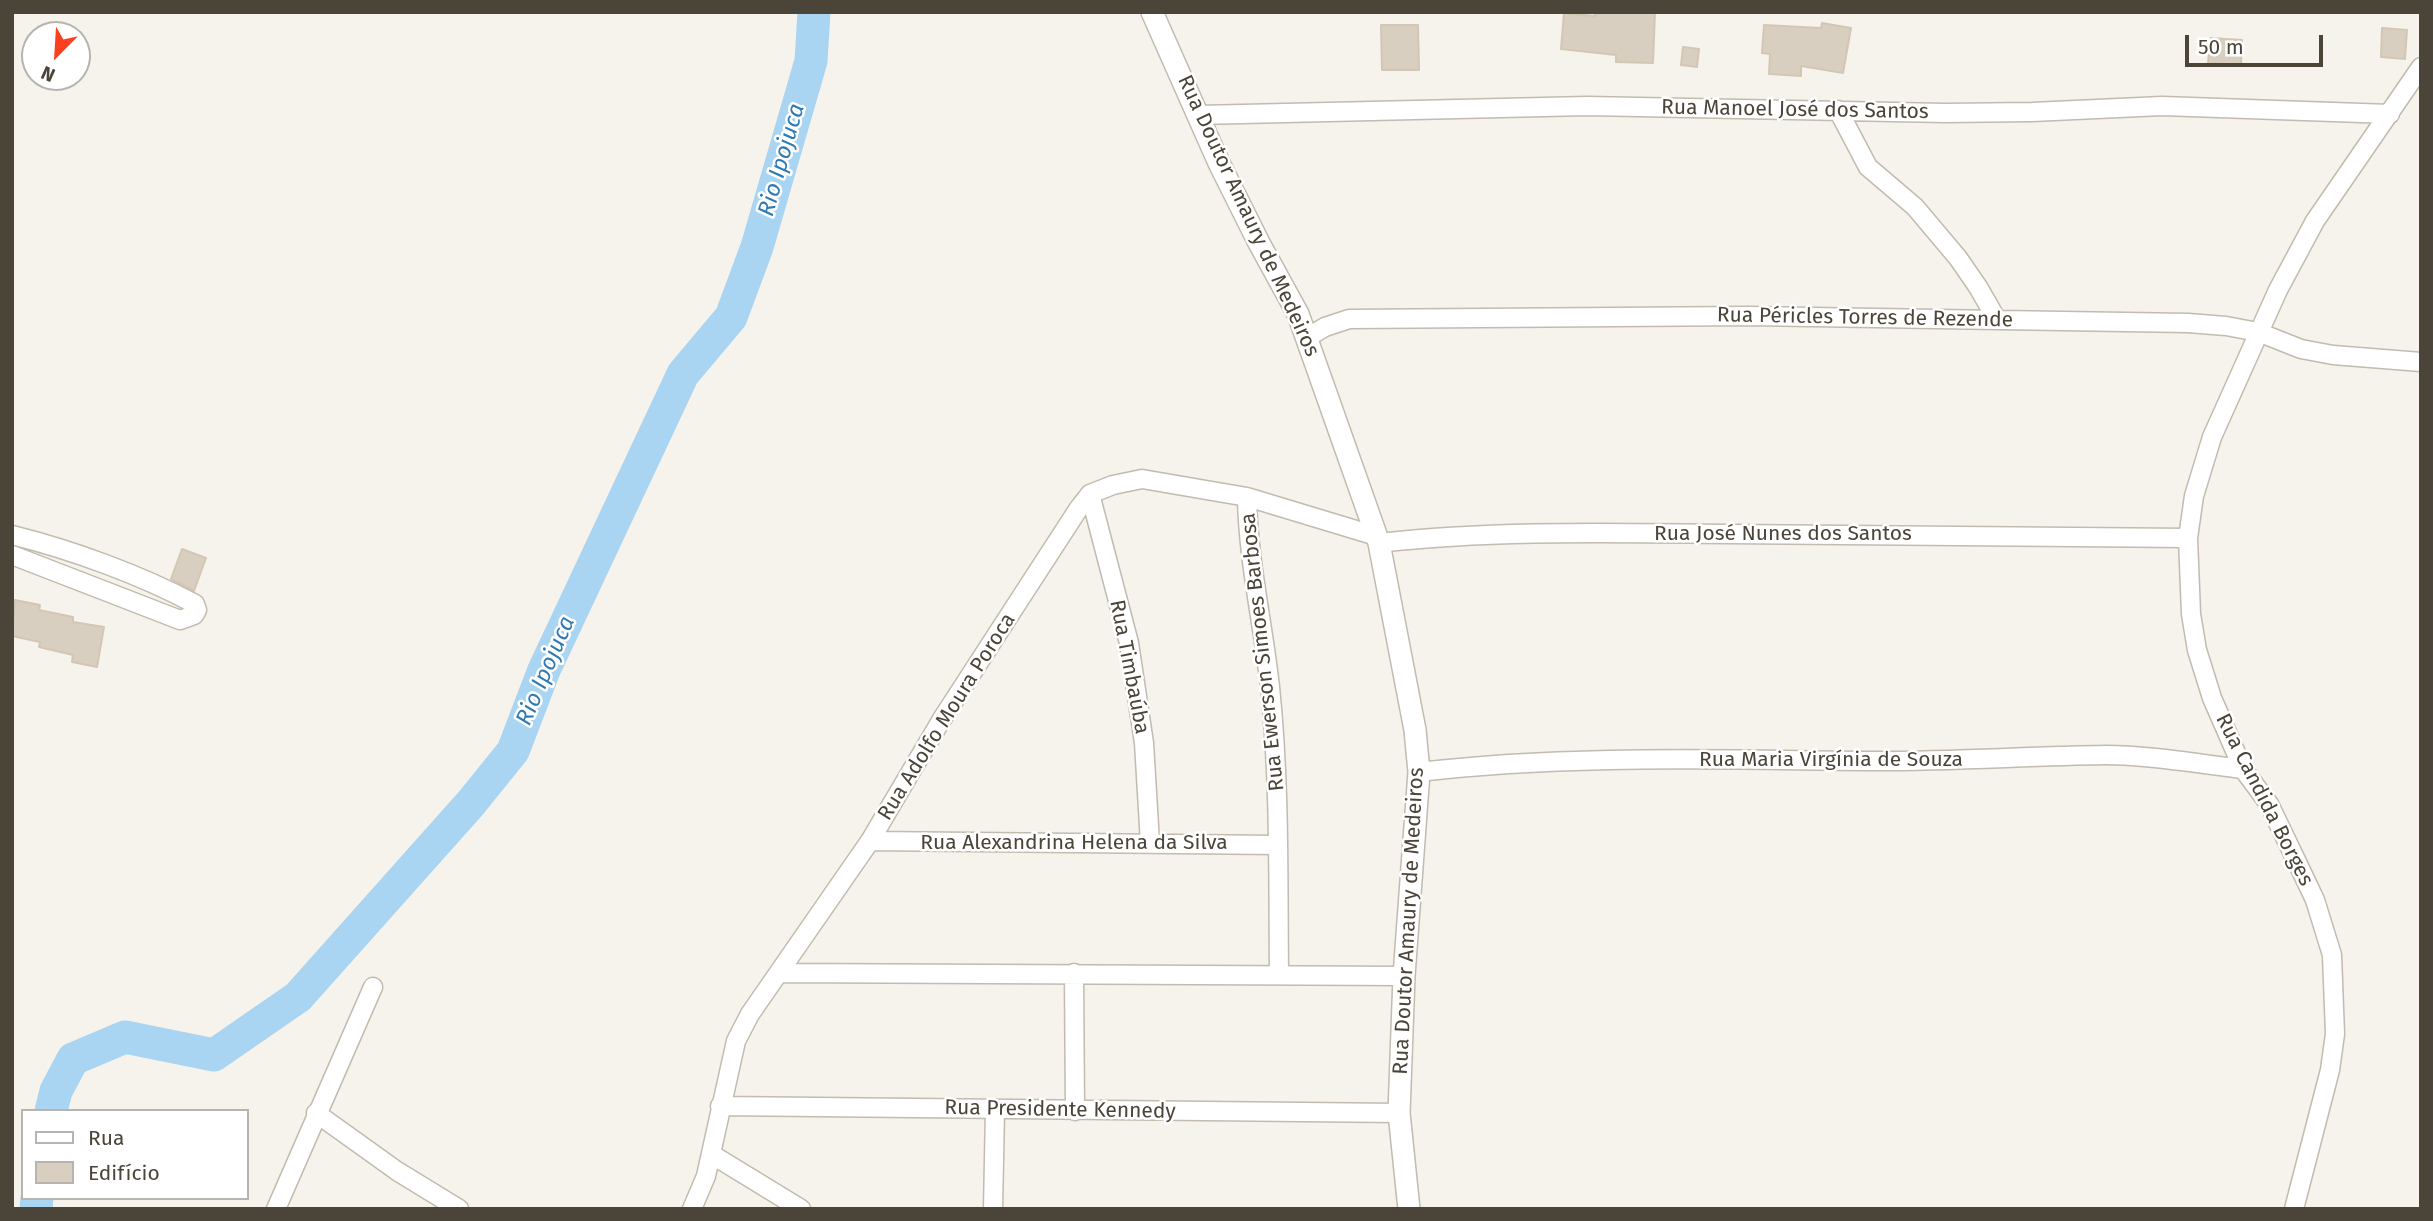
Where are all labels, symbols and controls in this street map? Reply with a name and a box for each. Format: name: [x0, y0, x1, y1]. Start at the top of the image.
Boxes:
north arrow: [21, 21, 91, 91]
scale bar: [2188, 21, 2326, 65]
text: 50 m: [2198, 34, 2244, 60]
text: N: [38, 61, 59, 87]
street label: Rua Doutor Amaury de Medeiros: [1172, 71, 1324, 361]
street label: Rua Manoel José dos Santos: [1661, 95, 1929, 125]
water label: Rio Ipojuca: [753, 100, 811, 220]
street label: Rua Péricles Torres de Rezende: [1717, 303, 2013, 333]
street label: Rua Ewerson Simoes Barbosa: [1236, 512, 1290, 792]
street label: Rua José Nunes dos Santos: [1654, 521, 1912, 547]
street label: Rua Timbaúba: [1104, 598, 1154, 736]
street label: Rua Adolfo Moura Poroca: [873, 609, 1021, 825]
water label: Rio Ipojuca: [511, 612, 581, 730]
street label: Rua Candida Borges: [2210, 710, 2318, 890]
street label: Rua Maria Virgínia de Souza: [1699, 747, 1963, 773]
street label: Rua Doutor Amaury de Medeiros: [1388, 767, 1430, 1075]
street label: Rua Alexandrina Helena da Silva: [920, 830, 1228, 856]
street label: Rua Presidente Kennedy: [944, 1095, 1176, 1125]
legend: [21, 1109, 248, 1200]
text: Rua: [88, 1125, 124, 1151]
text: Edifício: [88, 1160, 160, 1186]

